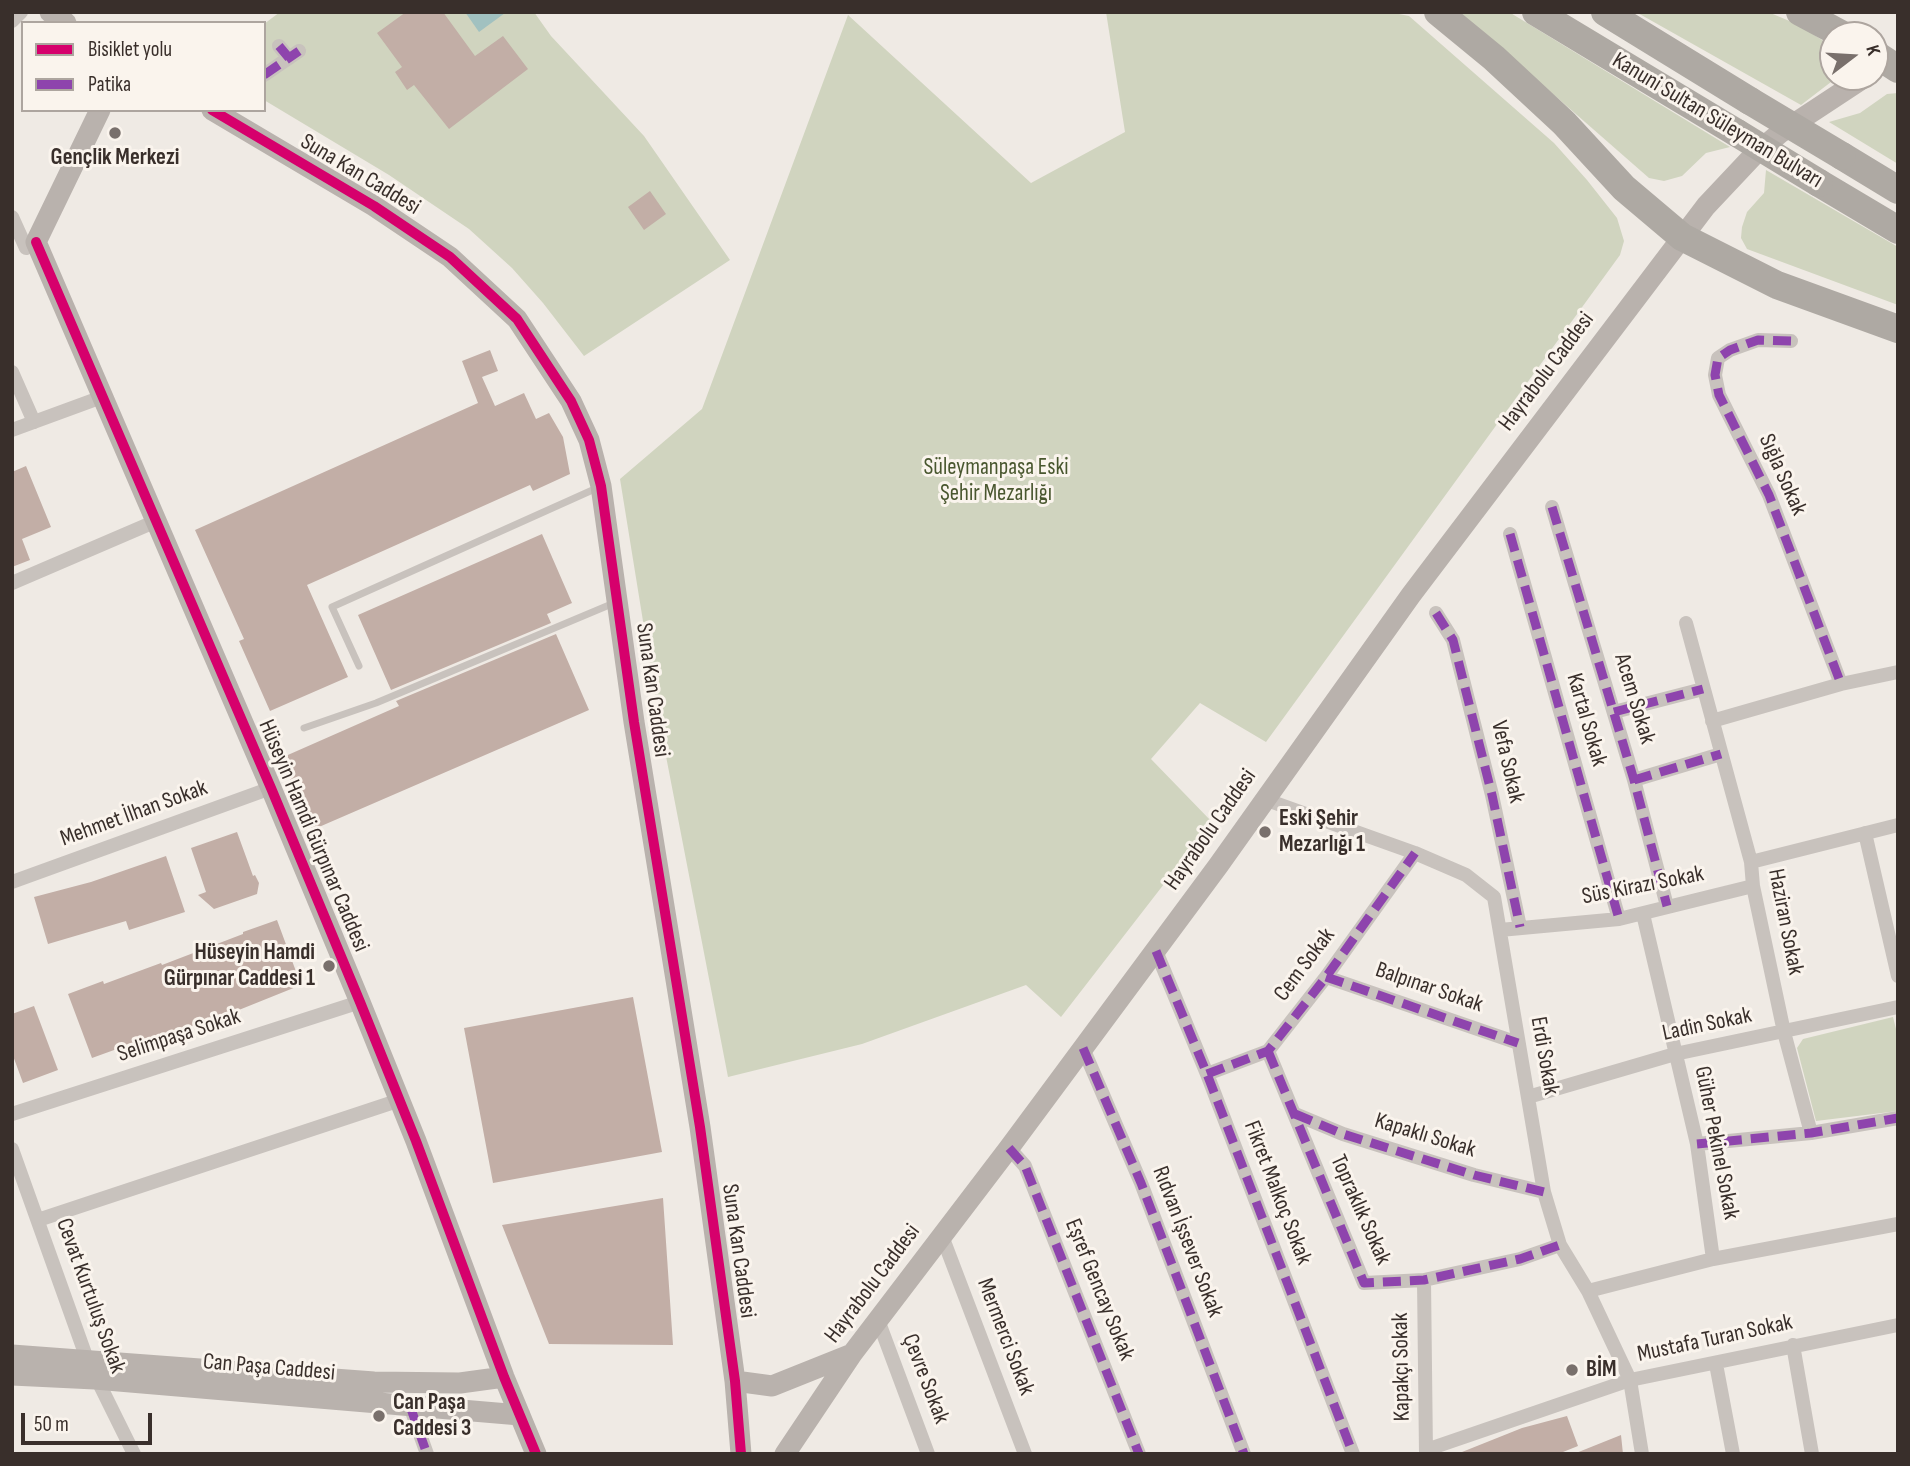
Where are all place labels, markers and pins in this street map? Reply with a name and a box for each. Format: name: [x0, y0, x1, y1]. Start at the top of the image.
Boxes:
marker: Gençlik Merkezi: [107, 125, 123, 141]
place label: Gençlik Merkezi: [51, 144, 179, 172]
place label: Eski Şehir Mezarlığı 1: [1279, 805, 1365, 859]
marker: Eski Şehir Mezarlığı 1: [1257, 824, 1273, 840]
place label: Hüseyin Hamdi Gürpınar Caddesi 1: [164, 939, 315, 993]
marker: Hüseyin Hamdi Gürpınar Caddesi 1: [321, 958, 337, 974]
place label: BİM: [1586, 1356, 1617, 1384]
marker: BİM: [1564, 1362, 1580, 1378]
place label: Can Paşa Caddesi 3: [393, 1389, 471, 1443]
marker: Can Paşa Caddesi 3: [371, 1408, 387, 1424]

